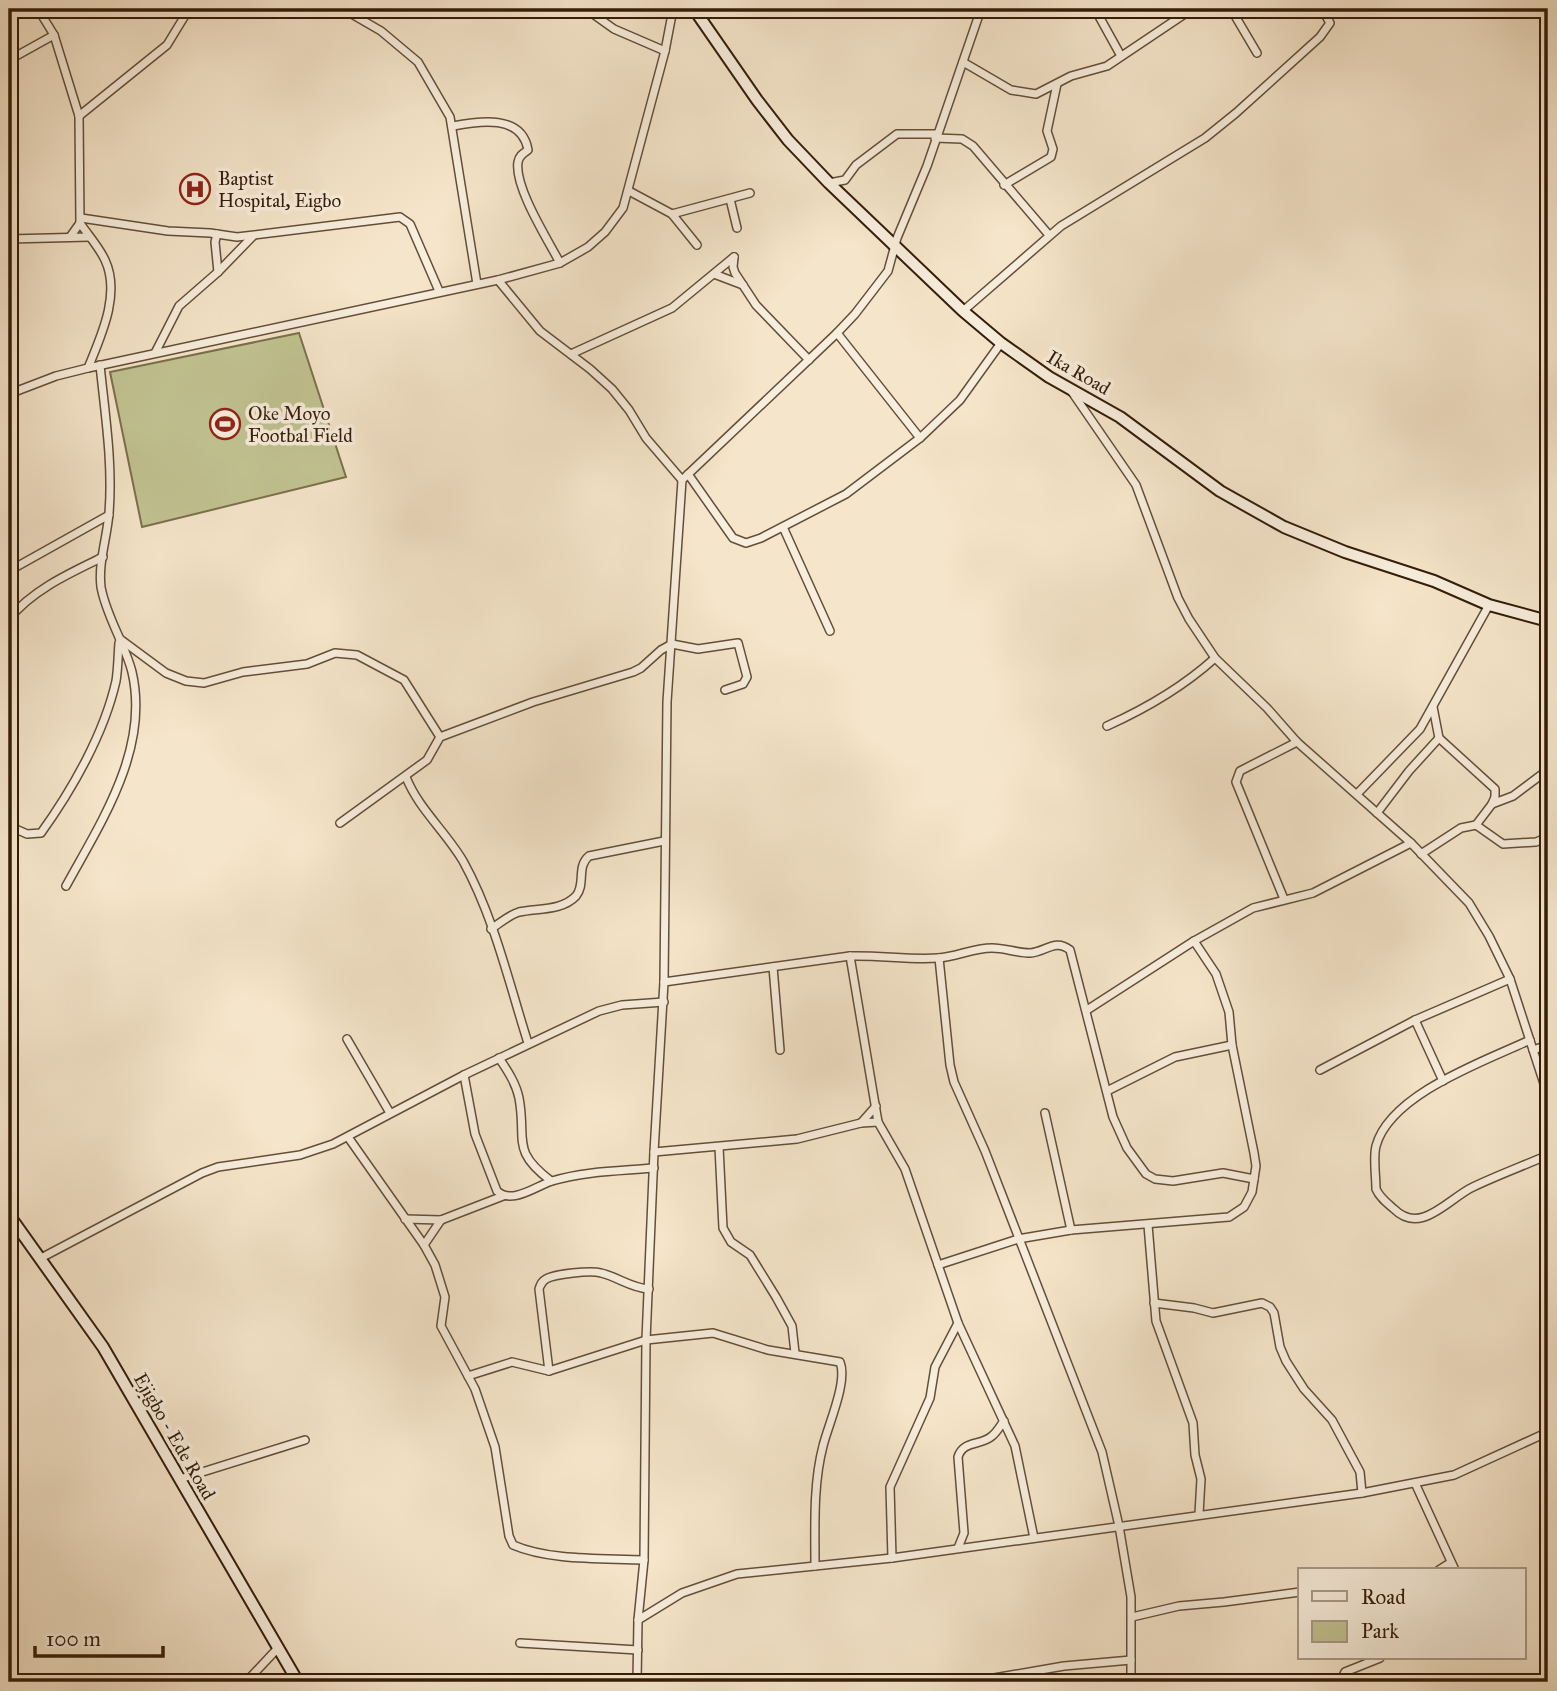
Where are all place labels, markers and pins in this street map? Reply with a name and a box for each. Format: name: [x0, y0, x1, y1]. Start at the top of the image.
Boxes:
place label: Baptist Hospital, Eigbo: [218, 167, 341, 213]
hospital icon: Baptist Hospital, Eigbo: [178, 172, 212, 206]
place label: Oke Moyo Footbal Field: [248, 402, 353, 447]
sports icon: Oke Moyo Footbal Field: [208, 407, 242, 441]

